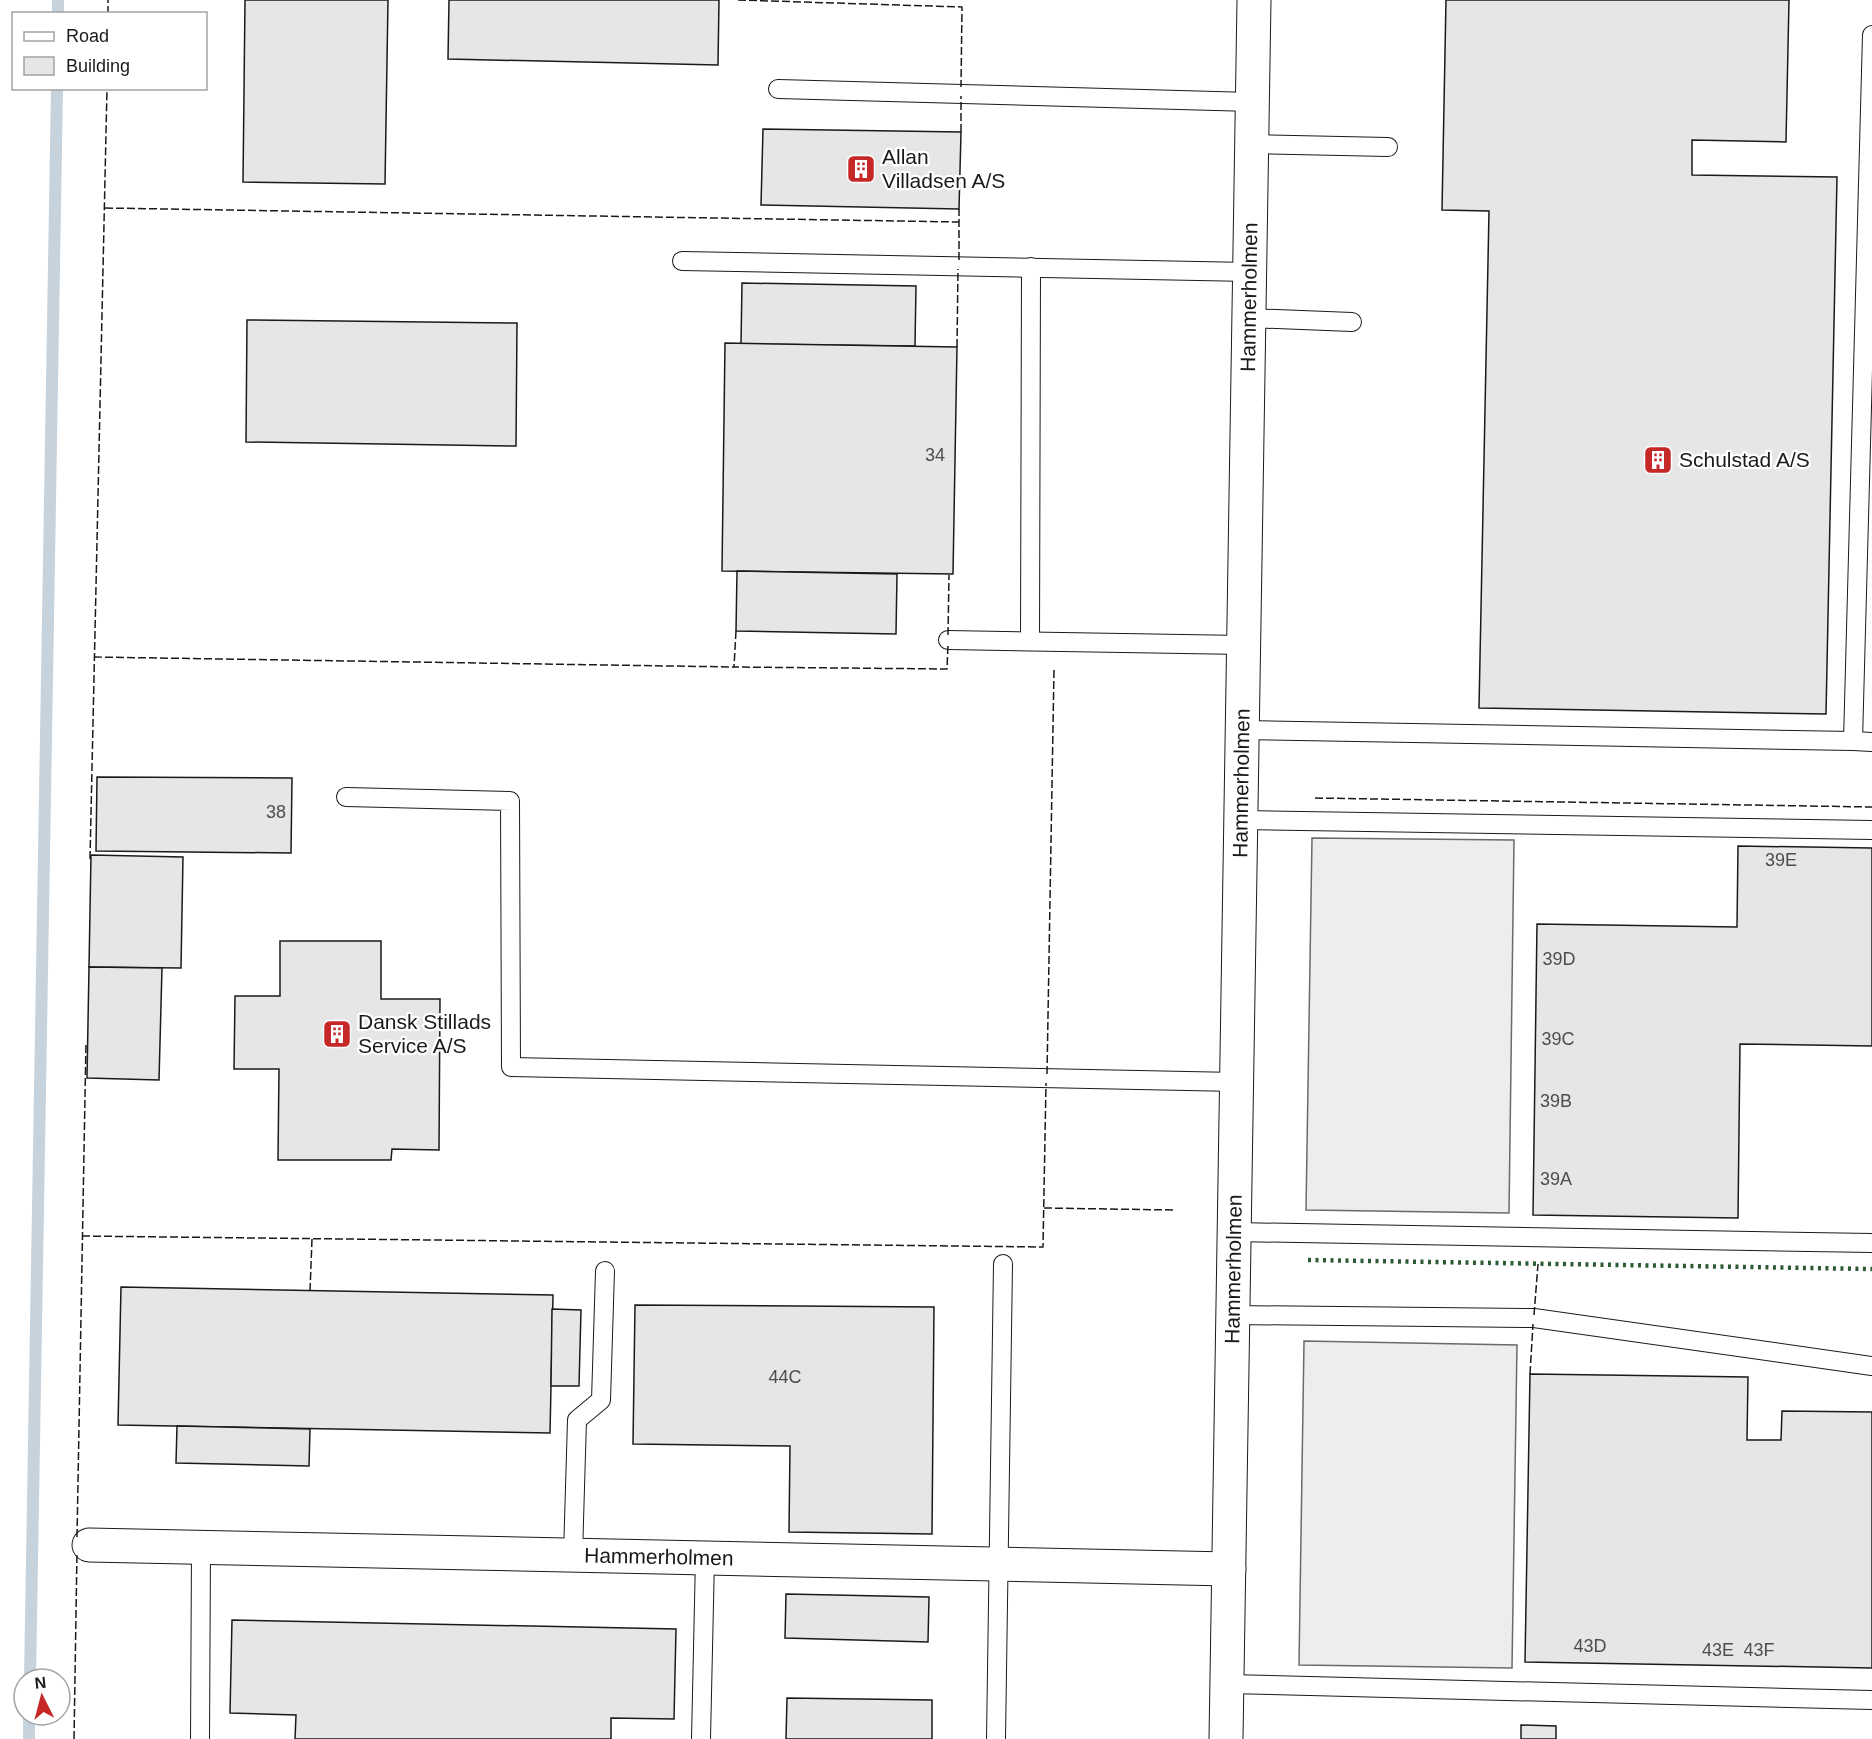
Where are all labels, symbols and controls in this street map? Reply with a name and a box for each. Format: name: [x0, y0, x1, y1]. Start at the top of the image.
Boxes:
legend: [12, 12, 207, 90]
text: Road: [66, 26, 109, 46]
text: Building: [66, 56, 130, 76]
place label: Allan Villadsen A/S: [882, 145, 1005, 192]
building icon: Allan Villadsen A/S: [845, 153, 877, 185]
street label: Hammerholmen: [1236, 222, 1261, 372]
building icon: Schulstad A/S: [1642, 444, 1674, 476]
house number: 34: [925, 445, 945, 465]
place label: Schulstad A/S: [1679, 448, 1810, 471]
street label: Hammerholmen: [1228, 708, 1254, 858]
house number: 38: [266, 802, 286, 822]
house number: 39E: [1765, 850, 1797, 870]
house number: 39D: [1542, 949, 1576, 969]
place label: Dansk Stillads Service A/S: [358, 1010, 491, 1057]
building icon: Dansk Stillads Service A/S: [321, 1018, 353, 1050]
house number: 39C: [1541, 1029, 1575, 1049]
house number: 39B: [1540, 1091, 1572, 1111]
house number: 39A: [1540, 1169, 1572, 1189]
street label: Hammerholmen: [1220, 1194, 1246, 1344]
house number: 44C: [768, 1367, 802, 1387]
street label: Hammerholmen: [584, 1543, 734, 1570]
house number: 43D: [1573, 1636, 1607, 1656]
house number: 43E: [1702, 1640, 1734, 1660]
house number: 43F: [1743, 1640, 1775, 1660]
north arrow: [12, 1667, 72, 1727]
text: N: [34, 1674, 47, 1692]

